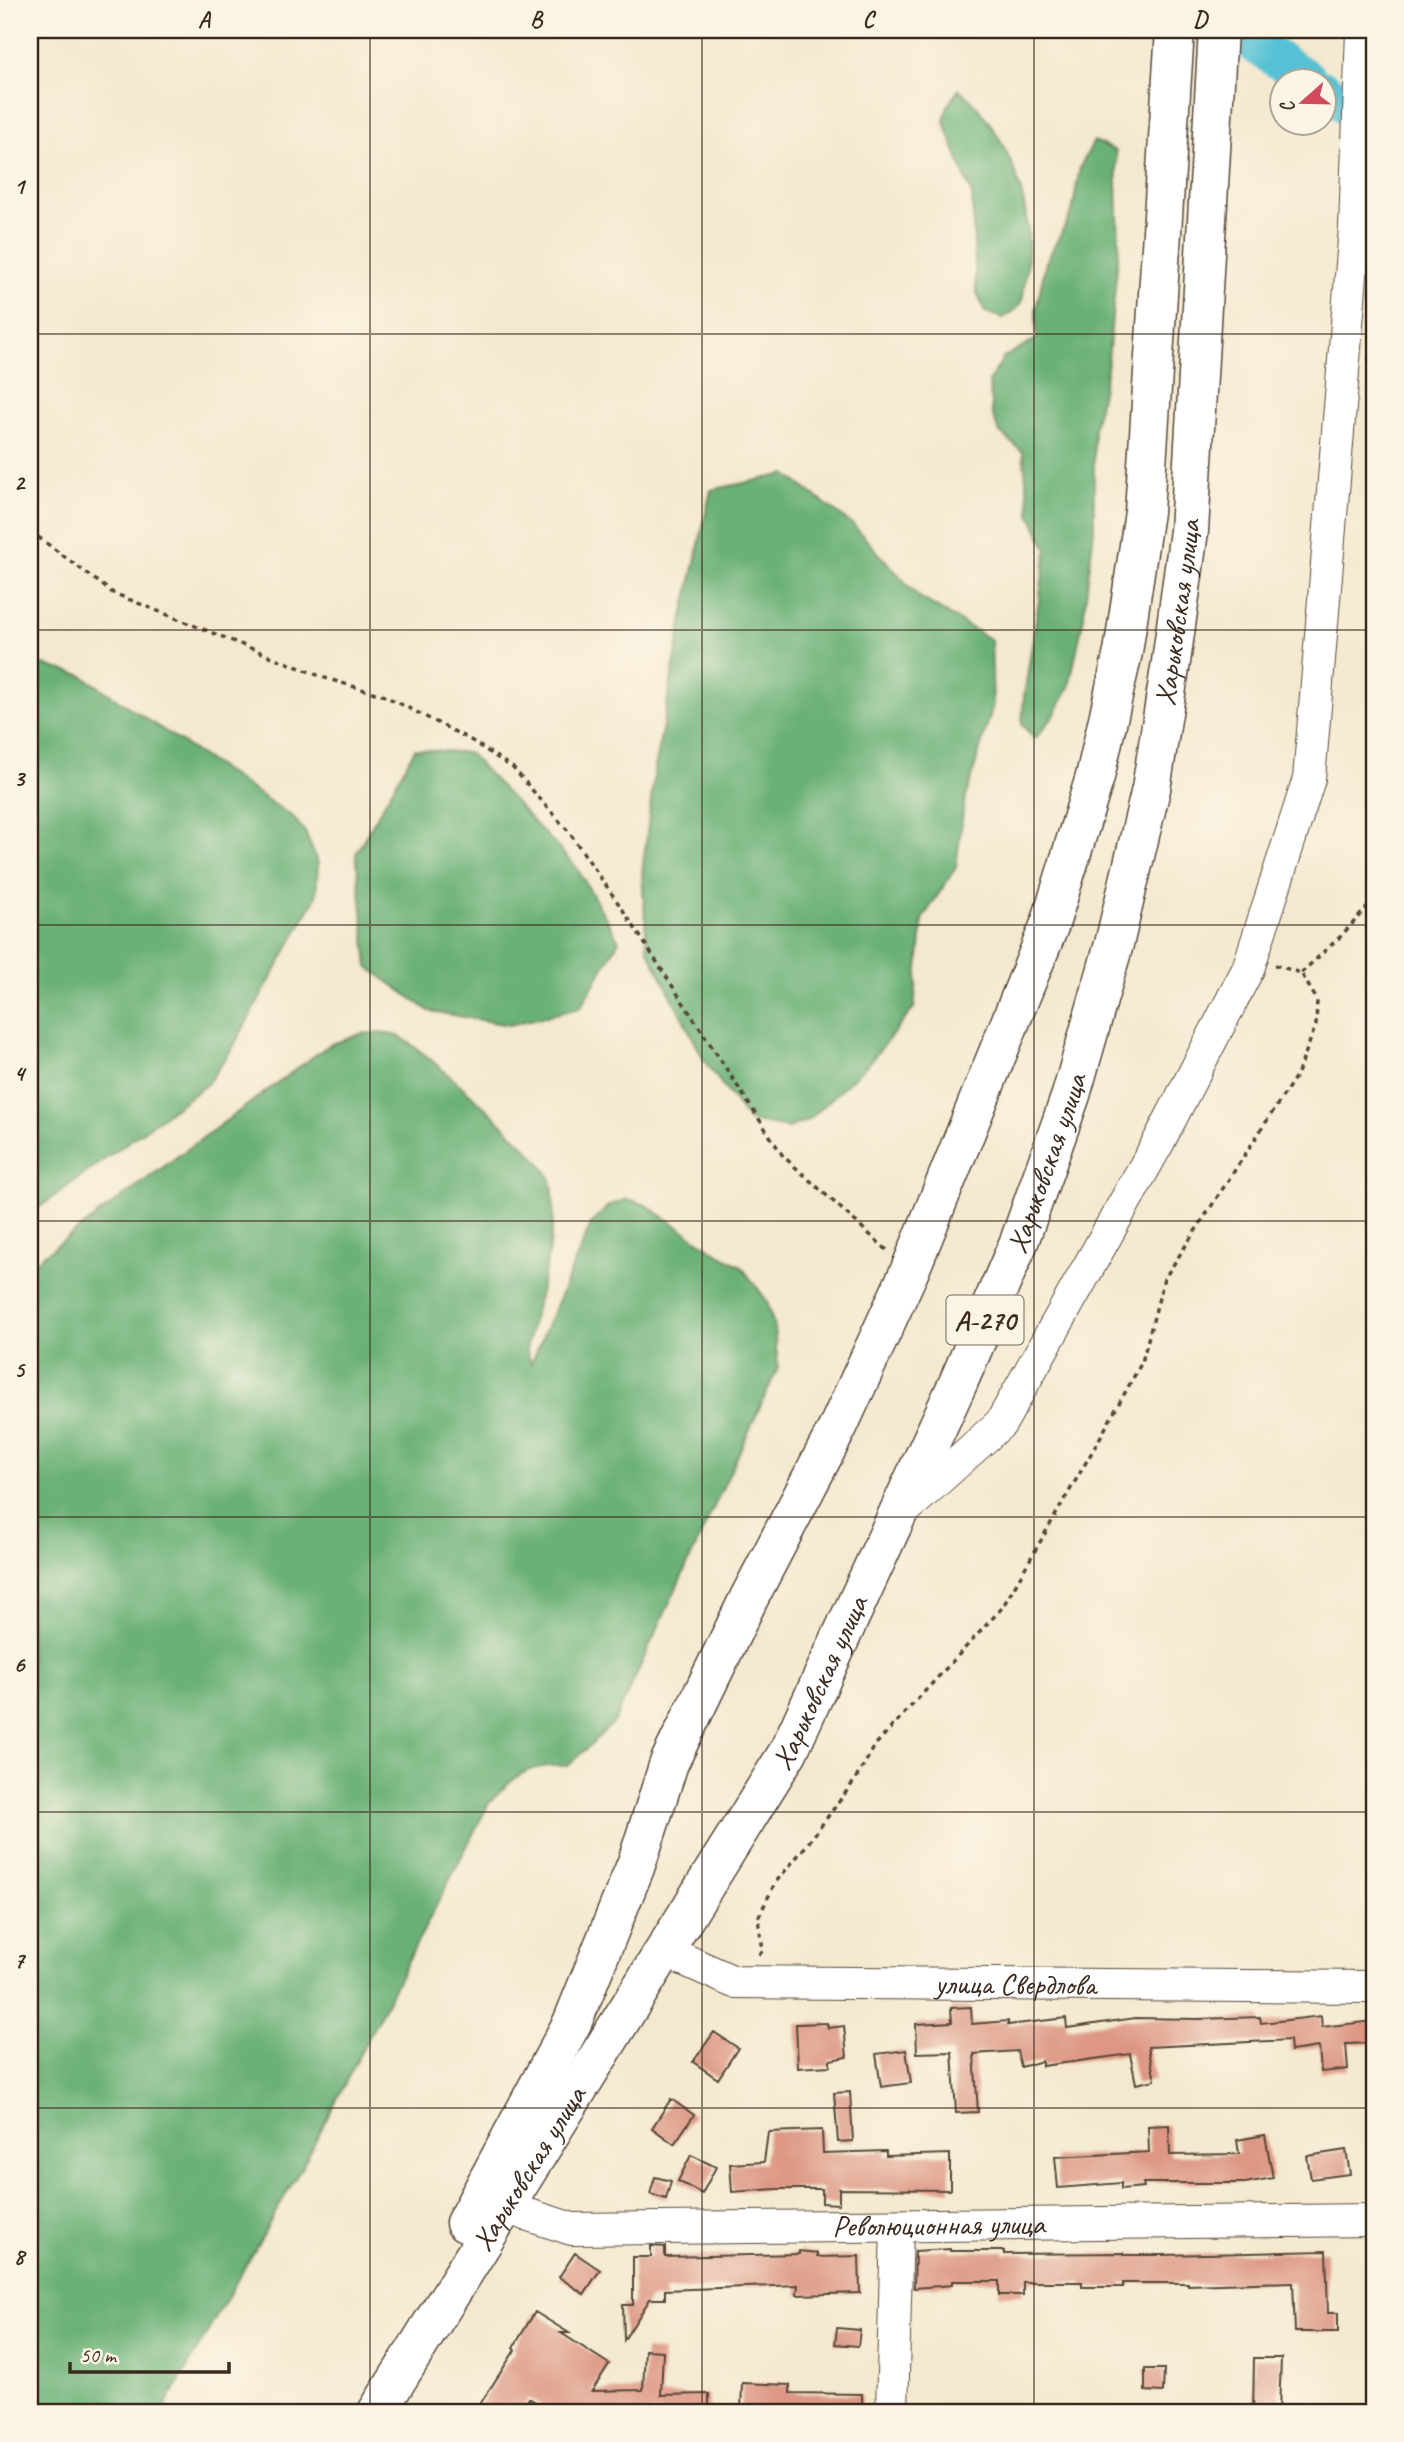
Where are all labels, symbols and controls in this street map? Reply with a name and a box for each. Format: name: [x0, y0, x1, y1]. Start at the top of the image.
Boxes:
text: A: [198, 5, 212, 34]
text: B: [530, 5, 544, 34]
text: C: [863, 5, 877, 34]
text: D: [1193, 5, 1209, 34]
north arrow: [1268, 66, 1338, 136]
text: С: [1274, 96, 1301, 116]
text: 1: [14, 172, 27, 201]
text: 2: [14, 468, 27, 497]
street label: Харьковская улица: [1145, 517, 1209, 708]
text: 3: [14, 764, 27, 793]
text: 4: [14, 1059, 27, 1088]
street label: Харьковская улица: [998, 1068, 1096, 1259]
road number: А-270: [946, 1296, 1024, 1344]
text: 5: [14, 1355, 26, 1384]
street label: Харьковская улица: [763, 1588, 877, 1776]
text: 6: [14, 1650, 27, 1679]
text: 7: [14, 1946, 27, 1975]
street label: улица Свердлова: [933, 1965, 1099, 2004]
street label: Харьковская улица: [463, 2077, 595, 2258]
street label: Революционная улица: [832, 2205, 1047, 2245]
text: 8: [14, 2242, 27, 2271]
scale bar: [70, 2330, 229, 2374]
text: 50 m: [80, 2342, 118, 2368]

